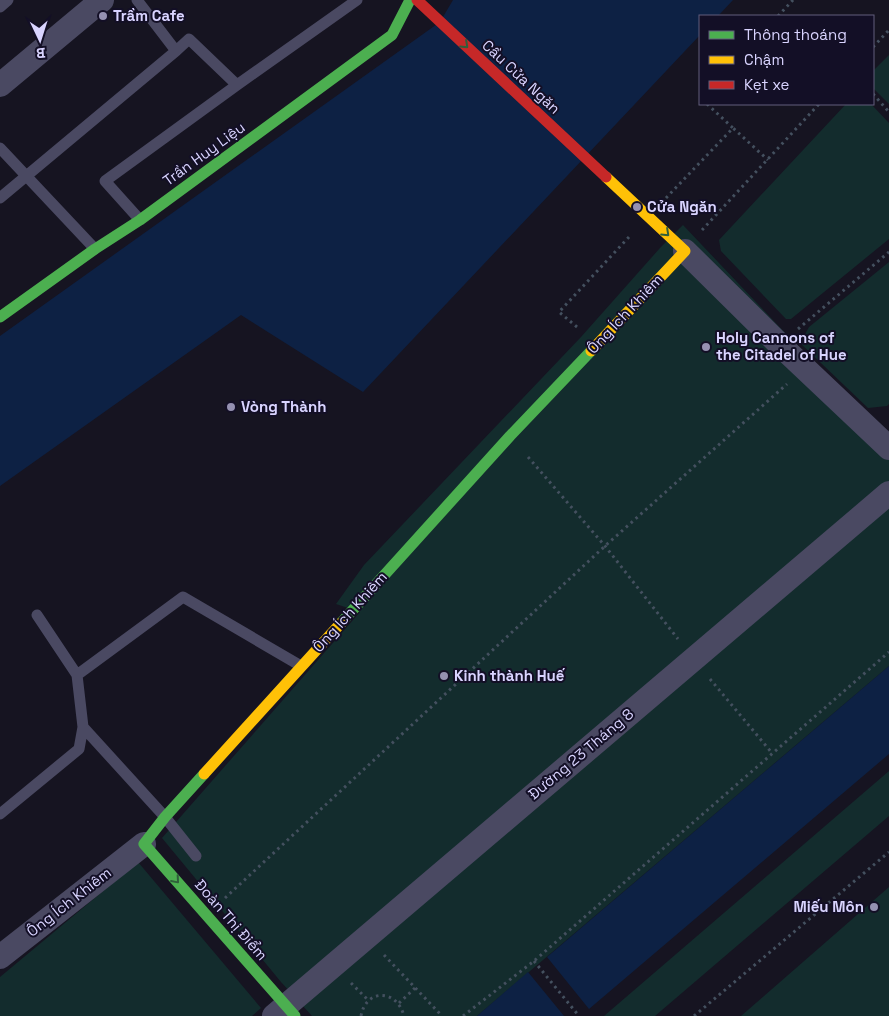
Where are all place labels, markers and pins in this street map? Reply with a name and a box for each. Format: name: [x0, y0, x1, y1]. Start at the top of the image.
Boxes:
place label: Trầm Cafe: [113, 6, 185, 25]
marker: Trầm Cafe: [97, 10, 109, 22]
place label: Cửa Ngăn: [647, 197, 717, 216]
marker: Cửa Ngăn: [631, 201, 643, 213]
place label: Holy Cannons of the Citadel of Hue: [716, 328, 847, 364]
marker: Holy Cannons of the Citadel of Hue: [700, 341, 712, 353]
place label: Vòng Thành: [241, 397, 326, 416]
marker: Vòng Thành: [225, 401, 237, 413]
place label: Kinh thành Huế: [454, 666, 566, 685]
marker: Kinh thành Huế: [438, 670, 450, 682]
place label: Miếu Môn: [793, 897, 864, 916]
marker: Miếu Môn: [868, 901, 880, 913]

